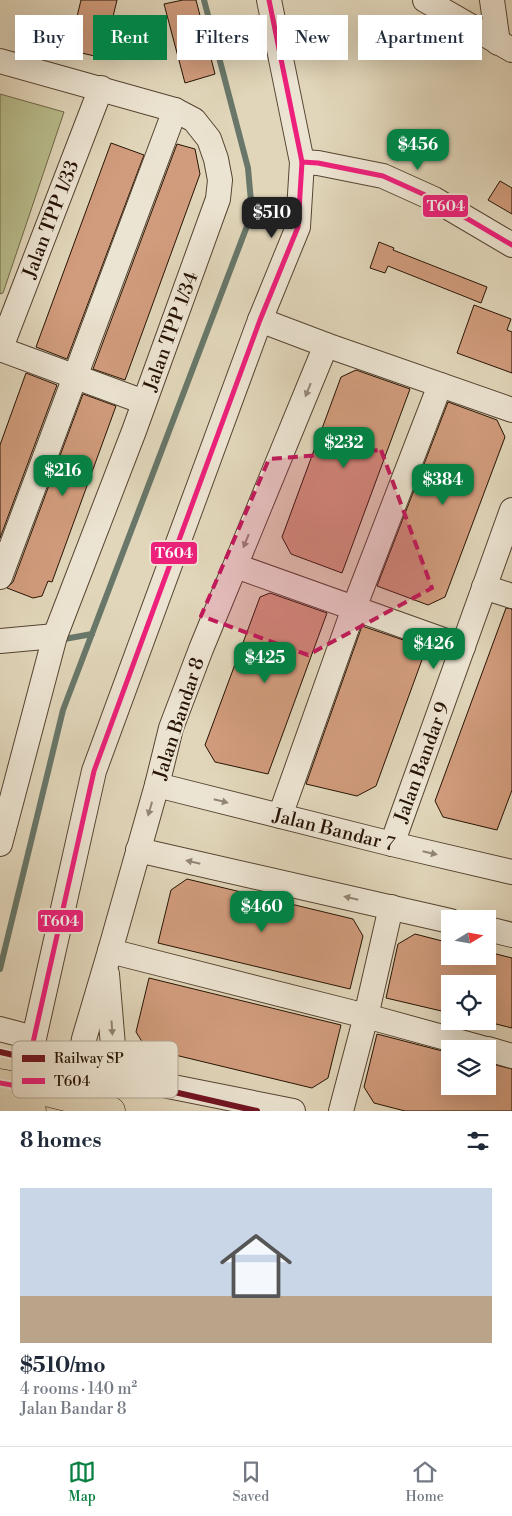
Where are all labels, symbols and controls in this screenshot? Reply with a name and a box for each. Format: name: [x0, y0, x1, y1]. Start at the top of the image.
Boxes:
chip: Buy: [15, 15, 83, 60]
chip: Rent: [93, 15, 167, 60]
chip: Filters: [177, 15, 267, 60]
chip: New: [277, 15, 348, 60]
chip: Apartment: [358, 15, 482, 60]
pin: $456: [388, 128, 448, 171]
text: $456: [398, 135, 438, 155]
street label: Jalan TPP 1/33: [17, 157, 84, 283]
line badge: T604: [422, 194, 469, 218]
pin: $510: [242, 196, 302, 239]
text: T604: [427, 198, 465, 216]
text: $510: [253, 203, 291, 223]
street label: Jalan TPP 1/34: [138, 268, 204, 395]
one-way arrow: [304, 383, 311, 398]
pin: $232: [314, 426, 374, 469]
text: $232: [324, 433, 364, 453]
pin: $216: [33, 454, 93, 497]
text: $216: [45, 461, 81, 481]
pin: $384: [413, 464, 473, 506]
text: $384: [423, 470, 463, 490]
one-way arrow: [242, 534, 250, 549]
line badge: T604: [150, 541, 198, 565]
text: T604: [155, 545, 193, 563]
pin: $426: [404, 628, 464, 670]
text: $426: [414, 634, 454, 654]
pin: $425: [235, 642, 295, 684]
text: $425: [245, 648, 285, 668]
street label: Jalan Bandar 8: [148, 654, 210, 783]
street label: Jalan Bandar 9: [389, 699, 455, 827]
one-way arrow: [214, 797, 229, 805]
one-way arrow: [146, 801, 154, 816]
street label: Jalan Bandar 7: [269, 803, 397, 857]
one-way arrow: [422, 849, 437, 857]
one-way arrow: [185, 858, 200, 866]
pin: $460: [232, 890, 292, 933]
one-way arrow: [344, 894, 359, 902]
text: $460: [241, 897, 283, 917]
line badge: T604: [37, 909, 84, 933]
north arrow: [441, 910, 496, 965]
map controls: [441, 910, 496, 1095]
text: T604: [41, 913, 79, 931]
button: locate: [441, 975, 496, 1030]
one-way arrow: [108, 1020, 116, 1036]
button: layers: [441, 1040, 496, 1095]
legend: [12, 1041, 178, 1098]
text: Railway SP: [54, 1050, 124, 1068]
text: T604: [54, 1073, 90, 1091]
icon: filters: [464, 1127, 492, 1155]
text: 8 homes: [20, 1128, 102, 1154]
icon: home: [211, 1221, 301, 1311]
text: $510/mo: [20, 1353, 106, 1379]
text: 4 rooms · 140 m²: [20, 1379, 137, 1399]
text: Jalan Bandar 8: [20, 1399, 127, 1419]
tab: Map: [68, 1458, 96, 1506]
tab: Saved: [232, 1458, 269, 1506]
tab: Home: [405, 1458, 444, 1506]

